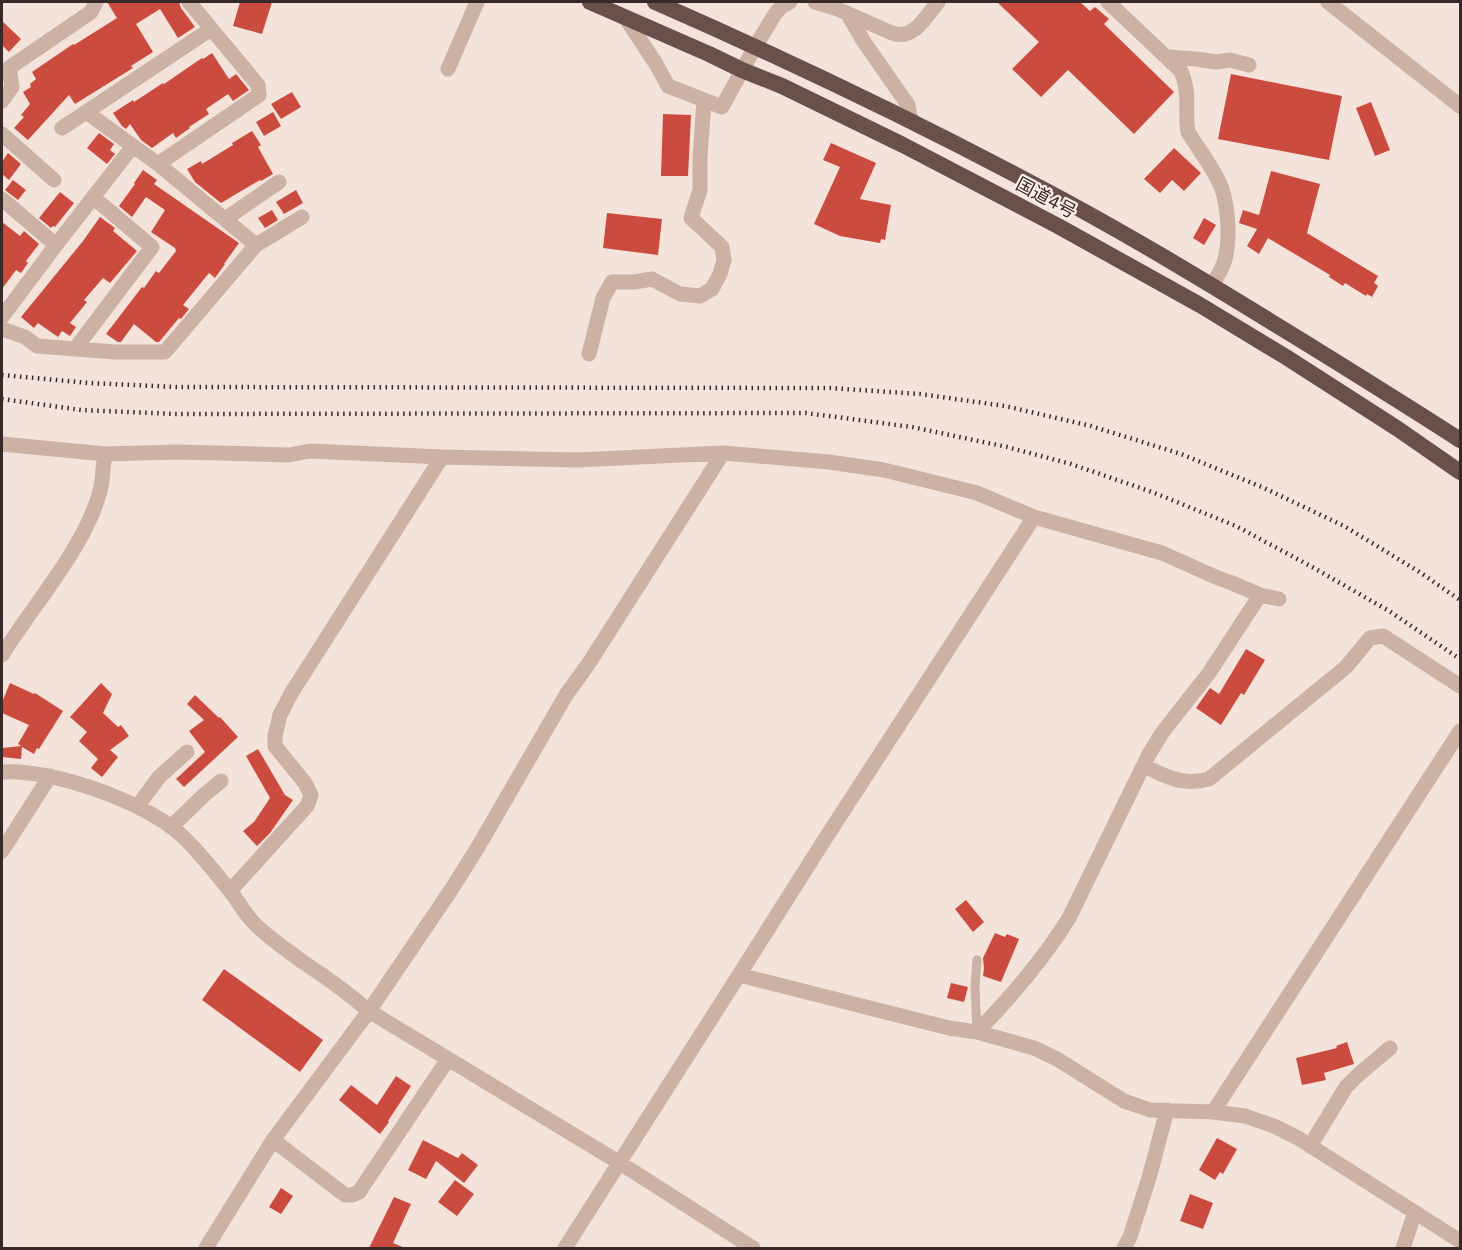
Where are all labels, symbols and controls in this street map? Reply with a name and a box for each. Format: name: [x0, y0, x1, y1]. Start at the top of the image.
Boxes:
street label: 国道4号: [1012, 173, 1080, 223]

